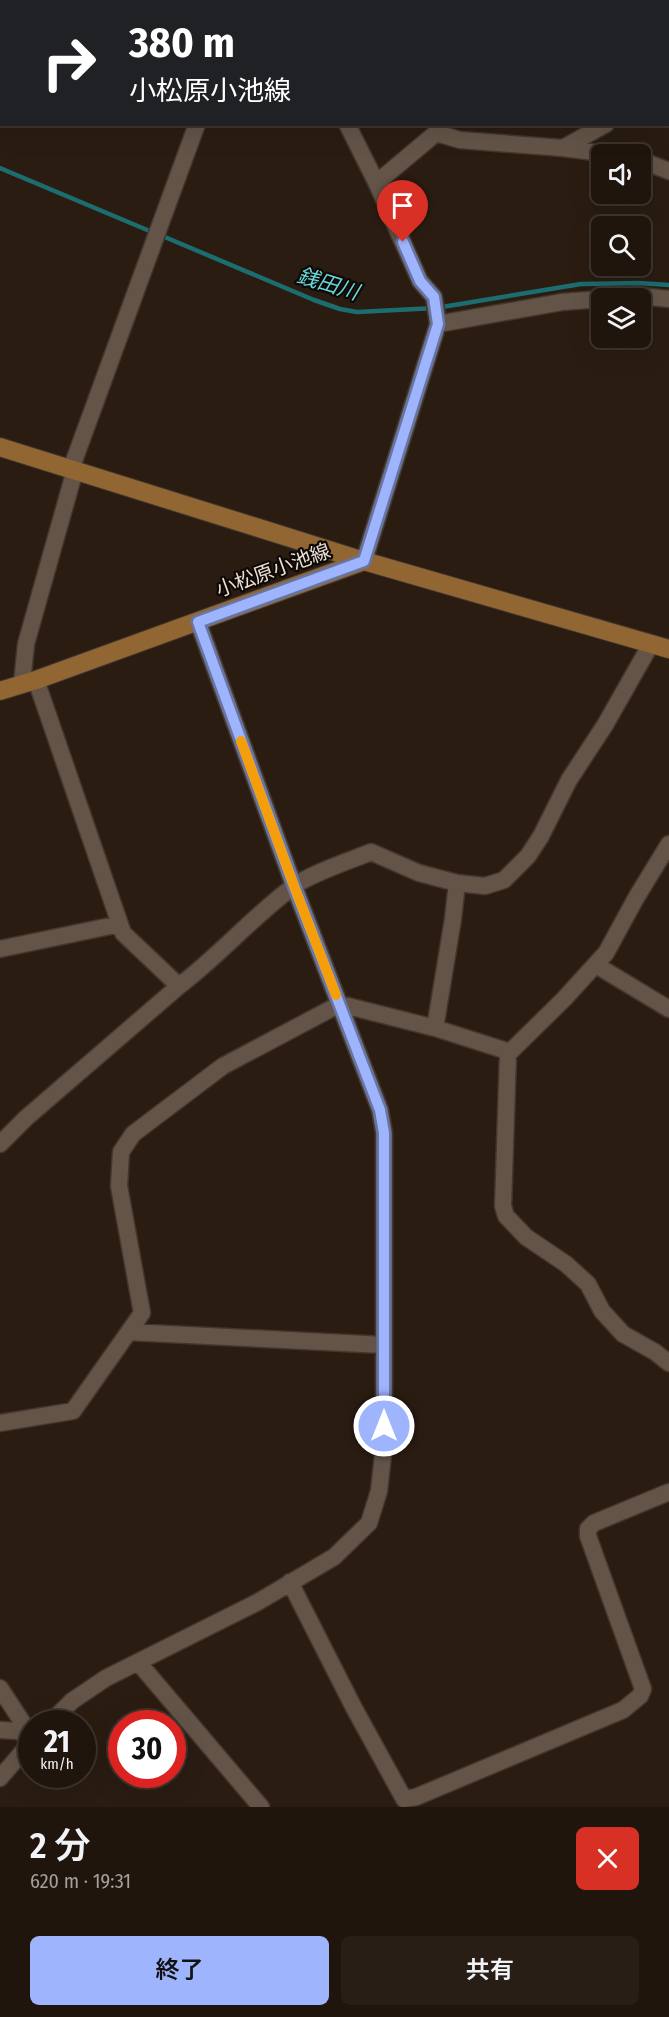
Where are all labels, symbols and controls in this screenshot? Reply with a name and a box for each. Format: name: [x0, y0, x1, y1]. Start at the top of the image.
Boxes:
text: 380 m: [129, 18, 235, 68]
icon: right: [30, 24, 108, 102]
text: 小松原小池線: [129, 75, 291, 107]
map controls: [591, 144, 651, 348]
button: sound: [591, 144, 651, 204]
pin: [377, 180, 428, 242]
icon: arrive: [386, 189, 419, 222]
button: search: [591, 216, 651, 276]
water label: 銭田川: [294, 262, 364, 306]
button: layers: [591, 288, 651, 348]
street label: 小松原小池線: [213, 538, 333, 602]
position arrow: [352, 1394, 416, 1458]
speed limit sign: 30: [108, 1710, 186, 1788]
text: 21: [44, 1724, 70, 1760]
text: km/h: [40, 1755, 74, 1773]
text: 2 分: [30, 1824, 90, 1868]
button: close: [576, 1827, 639, 1890]
text: 620 m · 19:31: [30, 1869, 131, 1893]
button: 終了: [30, 1936, 329, 2005]
button: 共有: [341, 1936, 639, 2005]

